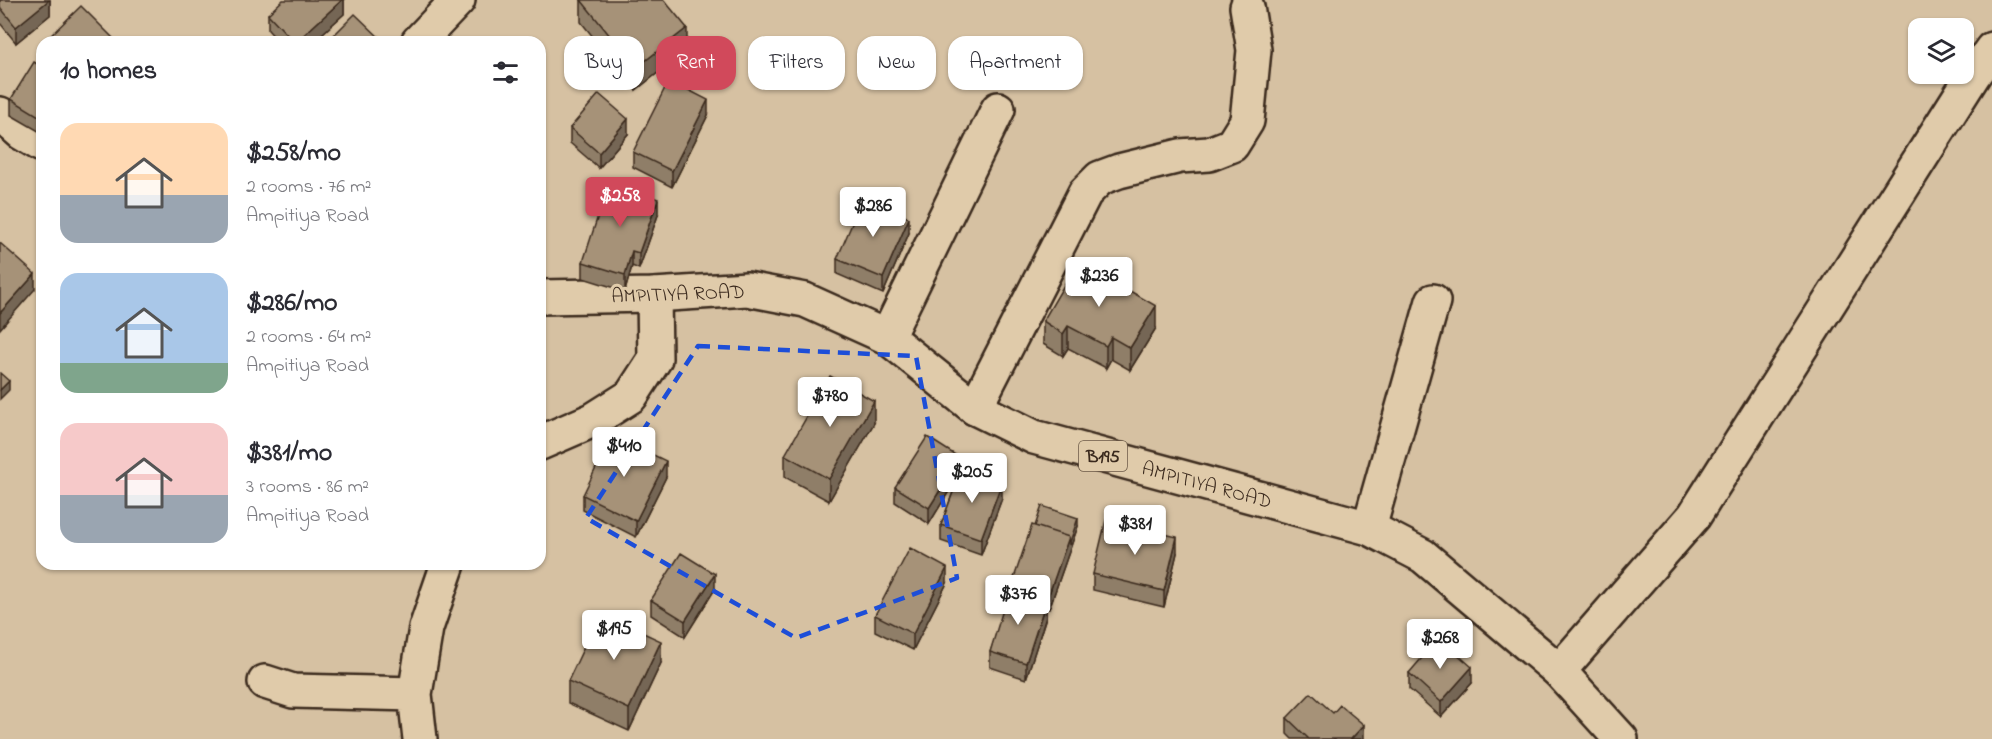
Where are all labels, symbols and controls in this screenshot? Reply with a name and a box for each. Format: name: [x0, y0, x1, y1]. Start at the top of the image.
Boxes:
map controls: [1908, 18, 1974, 84]
button: layers: [1908, 18, 1974, 84]
chip: Buy: [564, 36, 644, 90]
chip: Rent: [656, 36, 736, 90]
chip: Filters: [748, 36, 845, 90]
chip: New: [857, 36, 936, 90]
chip: Apartment: [948, 36, 1083, 90]
text: 10 homes: [60, 53, 157, 91]
icon: filters: [489, 56, 522, 89]
text: $258/mo: [246, 135, 341, 173]
icon: home: [108, 147, 180, 219]
text: 2 rooms · 76 m²: [246, 173, 371, 202]
pin: $258: [584, 177, 656, 228]
text: $258: [600, 182, 640, 211]
pin: $286: [837, 187, 909, 238]
text: $286: [854, 192, 892, 221]
text: Ampitiya Road: [246, 202, 369, 231]
pin: $236: [1063, 257, 1135, 308]
text: $236: [1079, 262, 1119, 291]
street label: AMPITIYA ROAD: [611, 279, 745, 312]
text: $286/mo: [246, 285, 338, 323]
icon: home: [108, 297, 180, 369]
text: 2 rooms · 64 m²: [246, 323, 371, 352]
text: Ampitiya Road: [246, 352, 369, 381]
pin: $780: [794, 377, 866, 428]
text: $780: [812, 382, 848, 411]
pin: $410: [588, 427, 660, 478]
text: $410: [606, 432, 642, 461]
text: $381/mo: [246, 435, 332, 473]
road number: B195: [1079, 441, 1127, 471]
icon: home: [108, 447, 180, 519]
pin: $205: [936, 453, 1008, 504]
street label: AMPITIYA ROAD: [1138, 455, 1275, 518]
text: $205: [951, 458, 993, 487]
text: 3 rooms · 86 m²: [246, 473, 369, 502]
text: Ampitiya Road: [246, 502, 369, 531]
pin: $381: [1099, 505, 1171, 556]
text: $381: [1118, 510, 1152, 539]
pin: $376: [982, 575, 1054, 626]
text: $376: [999, 580, 1037, 609]
pin: $195: [578, 610, 650, 661]
text: $195: [596, 615, 632, 644]
pin: $268: [1404, 619, 1476, 670]
text: $268: [1421, 624, 1459, 653]

